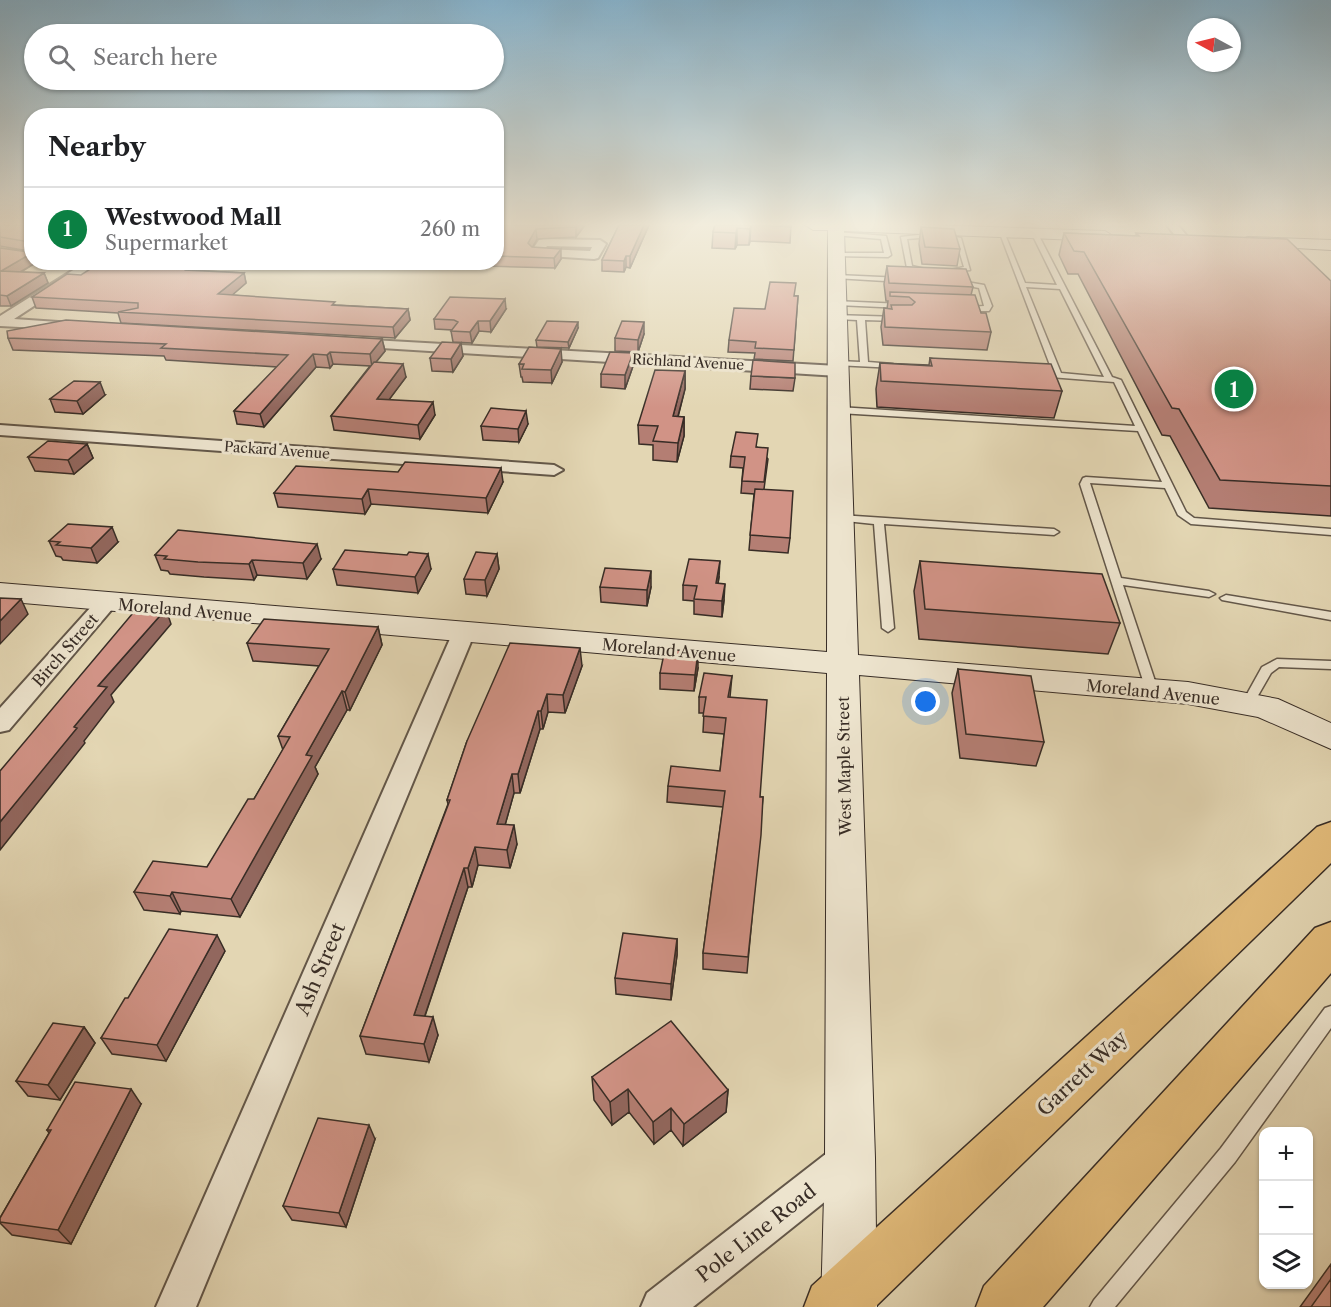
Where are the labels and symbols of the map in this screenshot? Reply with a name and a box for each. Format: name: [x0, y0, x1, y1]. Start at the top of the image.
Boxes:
north arrow: [1187, 18, 1241, 72]
street label: Richland Avenue: [631, 350, 745, 374]
pin: 1: [1214, 366, 1254, 412]
street label: Packard Avenue: [223, 437, 331, 463]
street label: Moreland Avenue: [117, 594, 253, 626]
street label: Birch Street: [28, 609, 102, 691]
street label: Moreland Avenue: [601, 634, 737, 666]
street label: Moreland Avenue: [1085, 675, 1221, 709]
your location: [911, 687, 940, 716]
street label: West Maple Street: [833, 696, 855, 837]
street label: Ash Street: [289, 919, 350, 1020]
street label: Garrett Way: [1032, 1025, 1133, 1121]
street label: Pole Line Road: [691, 1179, 821, 1287]

